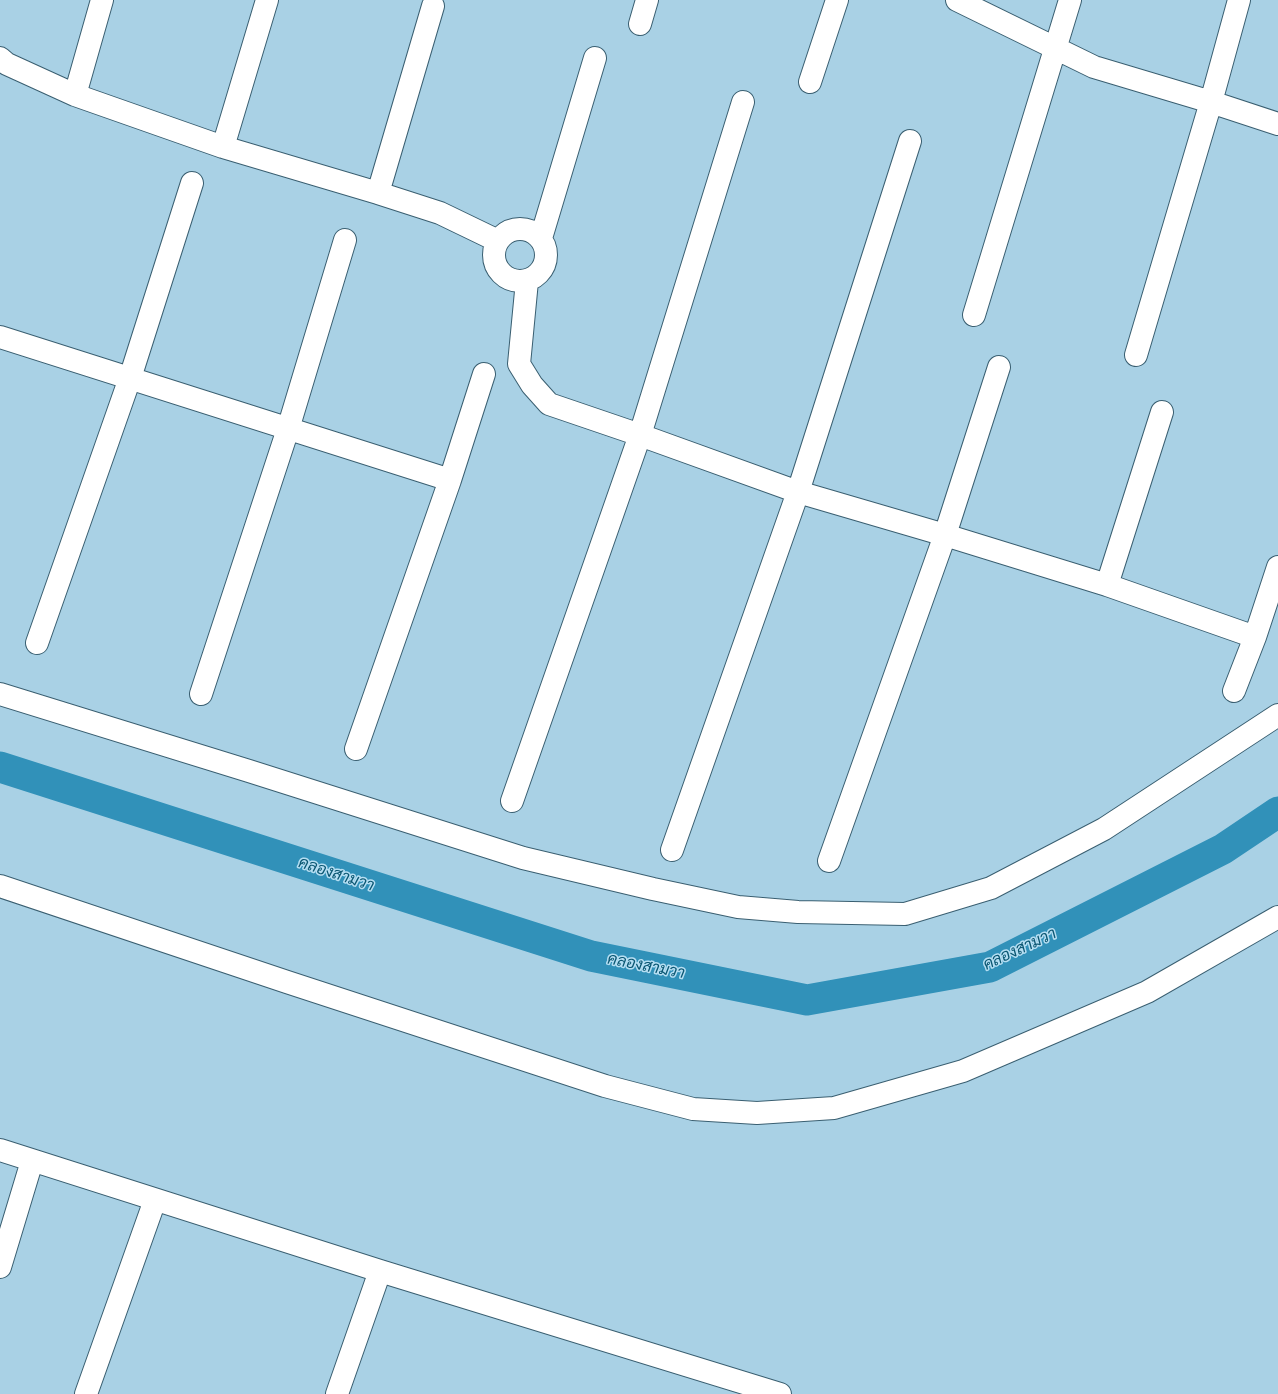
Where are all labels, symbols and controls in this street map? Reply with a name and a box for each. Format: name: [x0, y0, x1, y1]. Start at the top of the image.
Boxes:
water label: คลองสามวา: [296, 854, 376, 896]
water label: คลองสามวา: [980, 925, 1060, 975]
water label: คลองสามวา: [606, 950, 686, 984]

